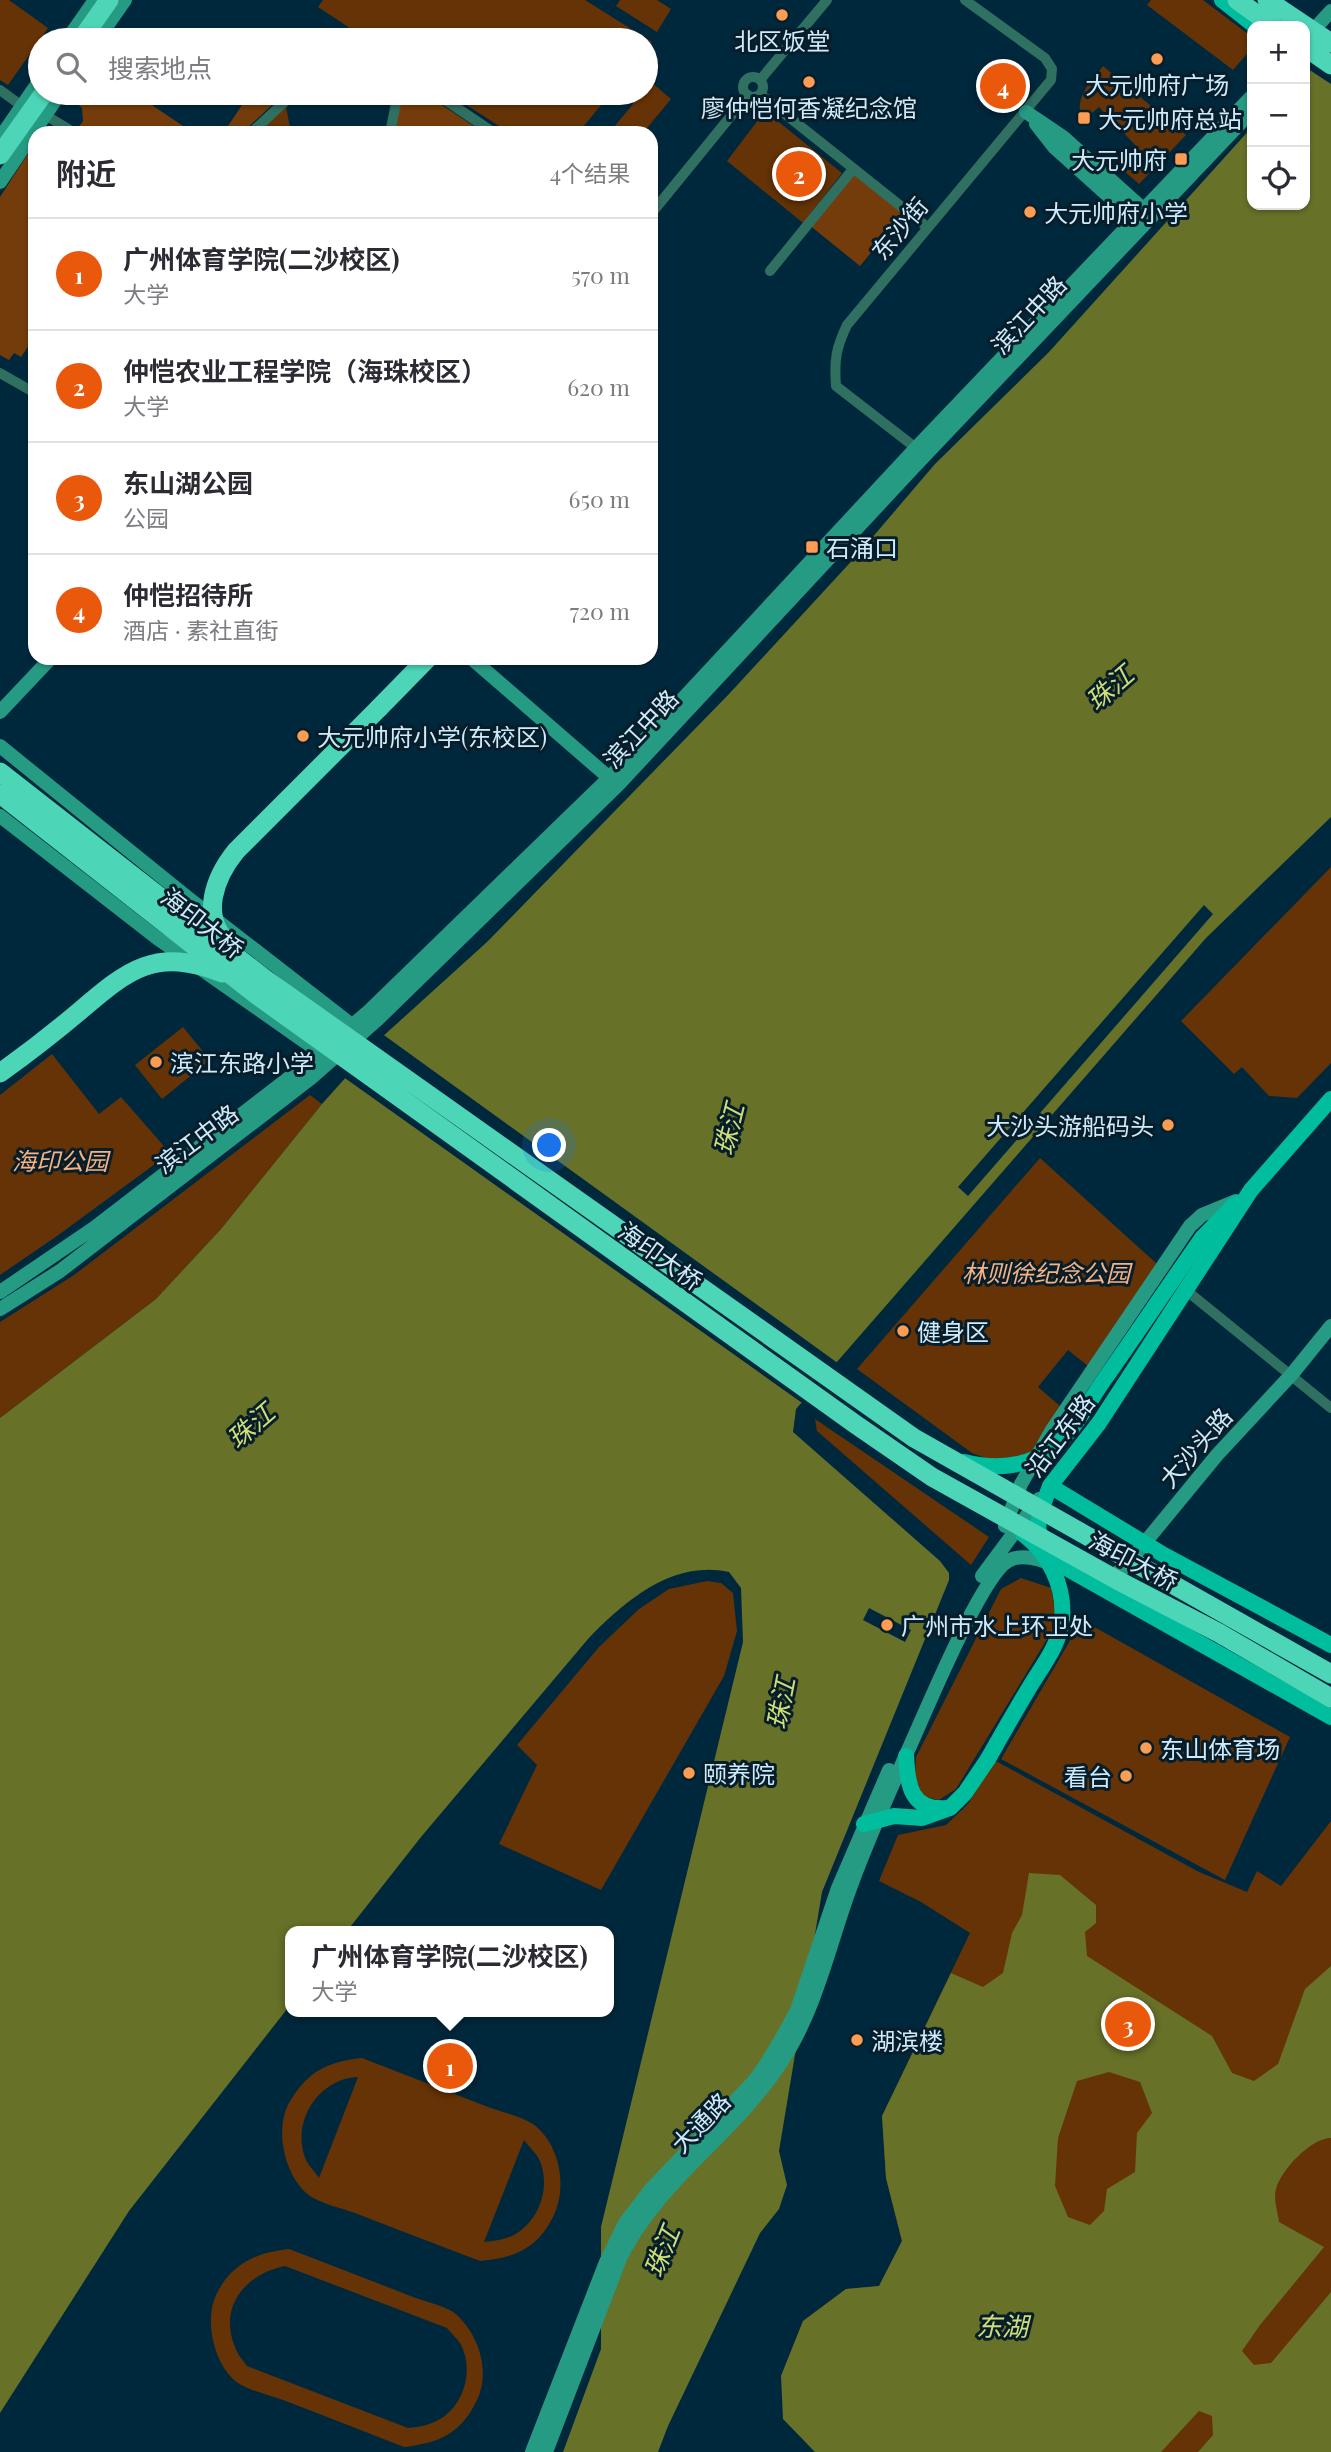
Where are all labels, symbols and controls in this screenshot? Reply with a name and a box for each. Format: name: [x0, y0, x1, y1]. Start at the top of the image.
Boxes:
marker: 北区饭堂: [774, 7, 790, 23]
map controls: [1247, 21, 1310, 210]
button: +: [1247, 21, 1310, 84]
place label: 北区饭堂: [734, 24, 830, 56]
search box: [28, 28, 658, 105]
icon: search: [52, 48, 90, 86]
text: 搜索地点: [108, 50, 212, 85]
marker: 大元帅府广场: [1149, 51, 1165, 67]
pin: 4: [980, 60, 1026, 112]
place label: 大元帅府广场: [1085, 68, 1229, 100]
marker: 廖仲恺何香凝纪念馆: [801, 74, 817, 90]
button: −: [1247, 84, 1310, 147]
place label: 廖仲恺何香凝纪念馆: [701, 91, 917, 123]
place label: 大元帅府总站: [1098, 102, 1242, 134]
marker: 大元帅府总站: [1076, 110, 1092, 126]
place label: 大元帅府: [1071, 143, 1167, 175]
button: locate: [1247, 147, 1310, 210]
pin: 2: [776, 148, 822, 200]
marker: 大元帅府: [1173, 151, 1189, 167]
text: 附近: [56, 153, 116, 193]
text: 4个结果: [550, 157, 630, 188]
street label: 东沙街: [864, 190, 934, 266]
place label: 大元帅府小学: [1044, 196, 1188, 228]
marker: 大元帅府小学: [1022, 204, 1038, 220]
text: 广州体育学院(二沙校区): [123, 241, 400, 276]
text: 1: [75, 259, 83, 290]
text: 570 m: [571, 259, 630, 290]
street label: 滨江中路: [984, 268, 1072, 360]
text: 大学: [123, 278, 169, 309]
text: 仲恺农业工程学院（海珠校区）: [123, 353, 487, 388]
text: 2: [73, 371, 85, 402]
text: 620 m: [567, 371, 630, 402]
text: 大学: [123, 390, 169, 421]
text: 东山湖公园: [123, 465, 253, 500]
text: 3: [73, 483, 85, 514]
text: 650 m: [569, 483, 630, 514]
text: 公园: [123, 502, 169, 533]
place label: 石涌口: [826, 531, 898, 563]
marker: 石涌口: [804, 539, 820, 555]
text: 仲恺招待所: [123, 577, 253, 612]
text: 4: [73, 595, 85, 626]
text: 720 m: [570, 595, 630, 626]
text: 酒店 · 素社直街: [123, 614, 279, 645]
water label: 珠江: [1078, 655, 1142, 717]
street label: 滨江中路: [596, 682, 684, 774]
place label: 大元帅府小学(东校区): [317, 720, 547, 752]
marker: 大元帅府小学(东校区): [295, 728, 311, 744]
street label: 海印大桥: [155, 880, 251, 964]
place label: 滨江东路小学: [170, 1046, 314, 1078]
marker: 滨江东路小学: [148, 1054, 164, 1070]
street label: 滨江中路: [148, 1096, 244, 1180]
water label: 珠江: [705, 1097, 752, 1158]
place label: 大沙头游船码头: [986, 1109, 1154, 1141]
marker: 大沙头游船码头: [1160, 1117, 1176, 1133]
your location: [532, 1128, 566, 1162]
park label: 海印公园: [12, 1144, 111, 1176]
street label: 海印大桥: [613, 1214, 709, 1296]
park label: 林则徐纪念公园: [962, 1256, 1133, 1288]
place label: 健身区: [917, 1315, 989, 1347]
marker: 健身区: [895, 1323, 911, 1339]
street label: 沿江东路: [1017, 1387, 1101, 1483]
water label: 珠江: [219, 1393, 283, 1455]
street label: 大沙头路: [1151, 1400, 1239, 1494]
street label: 海印大桥: [1084, 1523, 1184, 1597]
place label: 广州市水上环卫处: [901, 1609, 1093, 1641]
marker: 广州市水上环卫处: [879, 1617, 895, 1633]
water label: 珠江: [758, 1671, 803, 1732]
place label: 东山体育场: [1160, 1732, 1280, 1764]
marker: 东山体育场: [1138, 1740, 1154, 1756]
place label: 颐养院: [703, 1757, 775, 1789]
place label: 看台: [1064, 1760, 1112, 1792]
marker: 颐养院: [681, 1765, 697, 1781]
marker: 看台: [1118, 1768, 1134, 1784]
popup: [285, 1926, 614, 2017]
text: 广州体育学院(二沙校区): [311, 1938, 588, 1973]
text: 大学: [311, 1975, 357, 2006]
pin: 3: [1105, 1998, 1151, 2050]
place label: 湖滨楼: [871, 2024, 943, 2056]
marker: 湖滨楼: [849, 2032, 865, 2048]
pin: 1: [427, 2040, 473, 2092]
street label: 大通路: [663, 2085, 737, 2159]
water label: 珠江: [635, 2218, 688, 2282]
water label: 东湖: [976, 2308, 1032, 2343]

